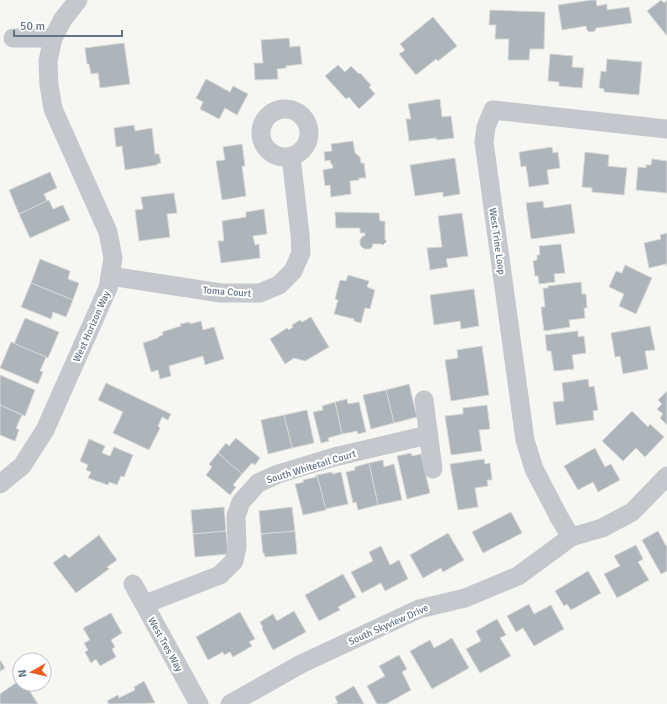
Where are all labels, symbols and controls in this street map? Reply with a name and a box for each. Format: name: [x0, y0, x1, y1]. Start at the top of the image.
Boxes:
scale bar: [14, 12, 122, 38]
text: 50 m: [20, 19, 45, 34]
street label: West Trine Loop: [486, 207, 508, 275]
street label: Toma Court: [202, 284, 252, 300]
street label: West Horizon Way: [71, 289, 113, 364]
street label: South Whitetail Court: [265, 448, 358, 486]
street label: South Skyview Drive: [346, 602, 430, 648]
street label: West Tres Way: [145, 615, 185, 674]
north arrow: [12, 652, 52, 692]
text: N: [16, 669, 30, 678]

